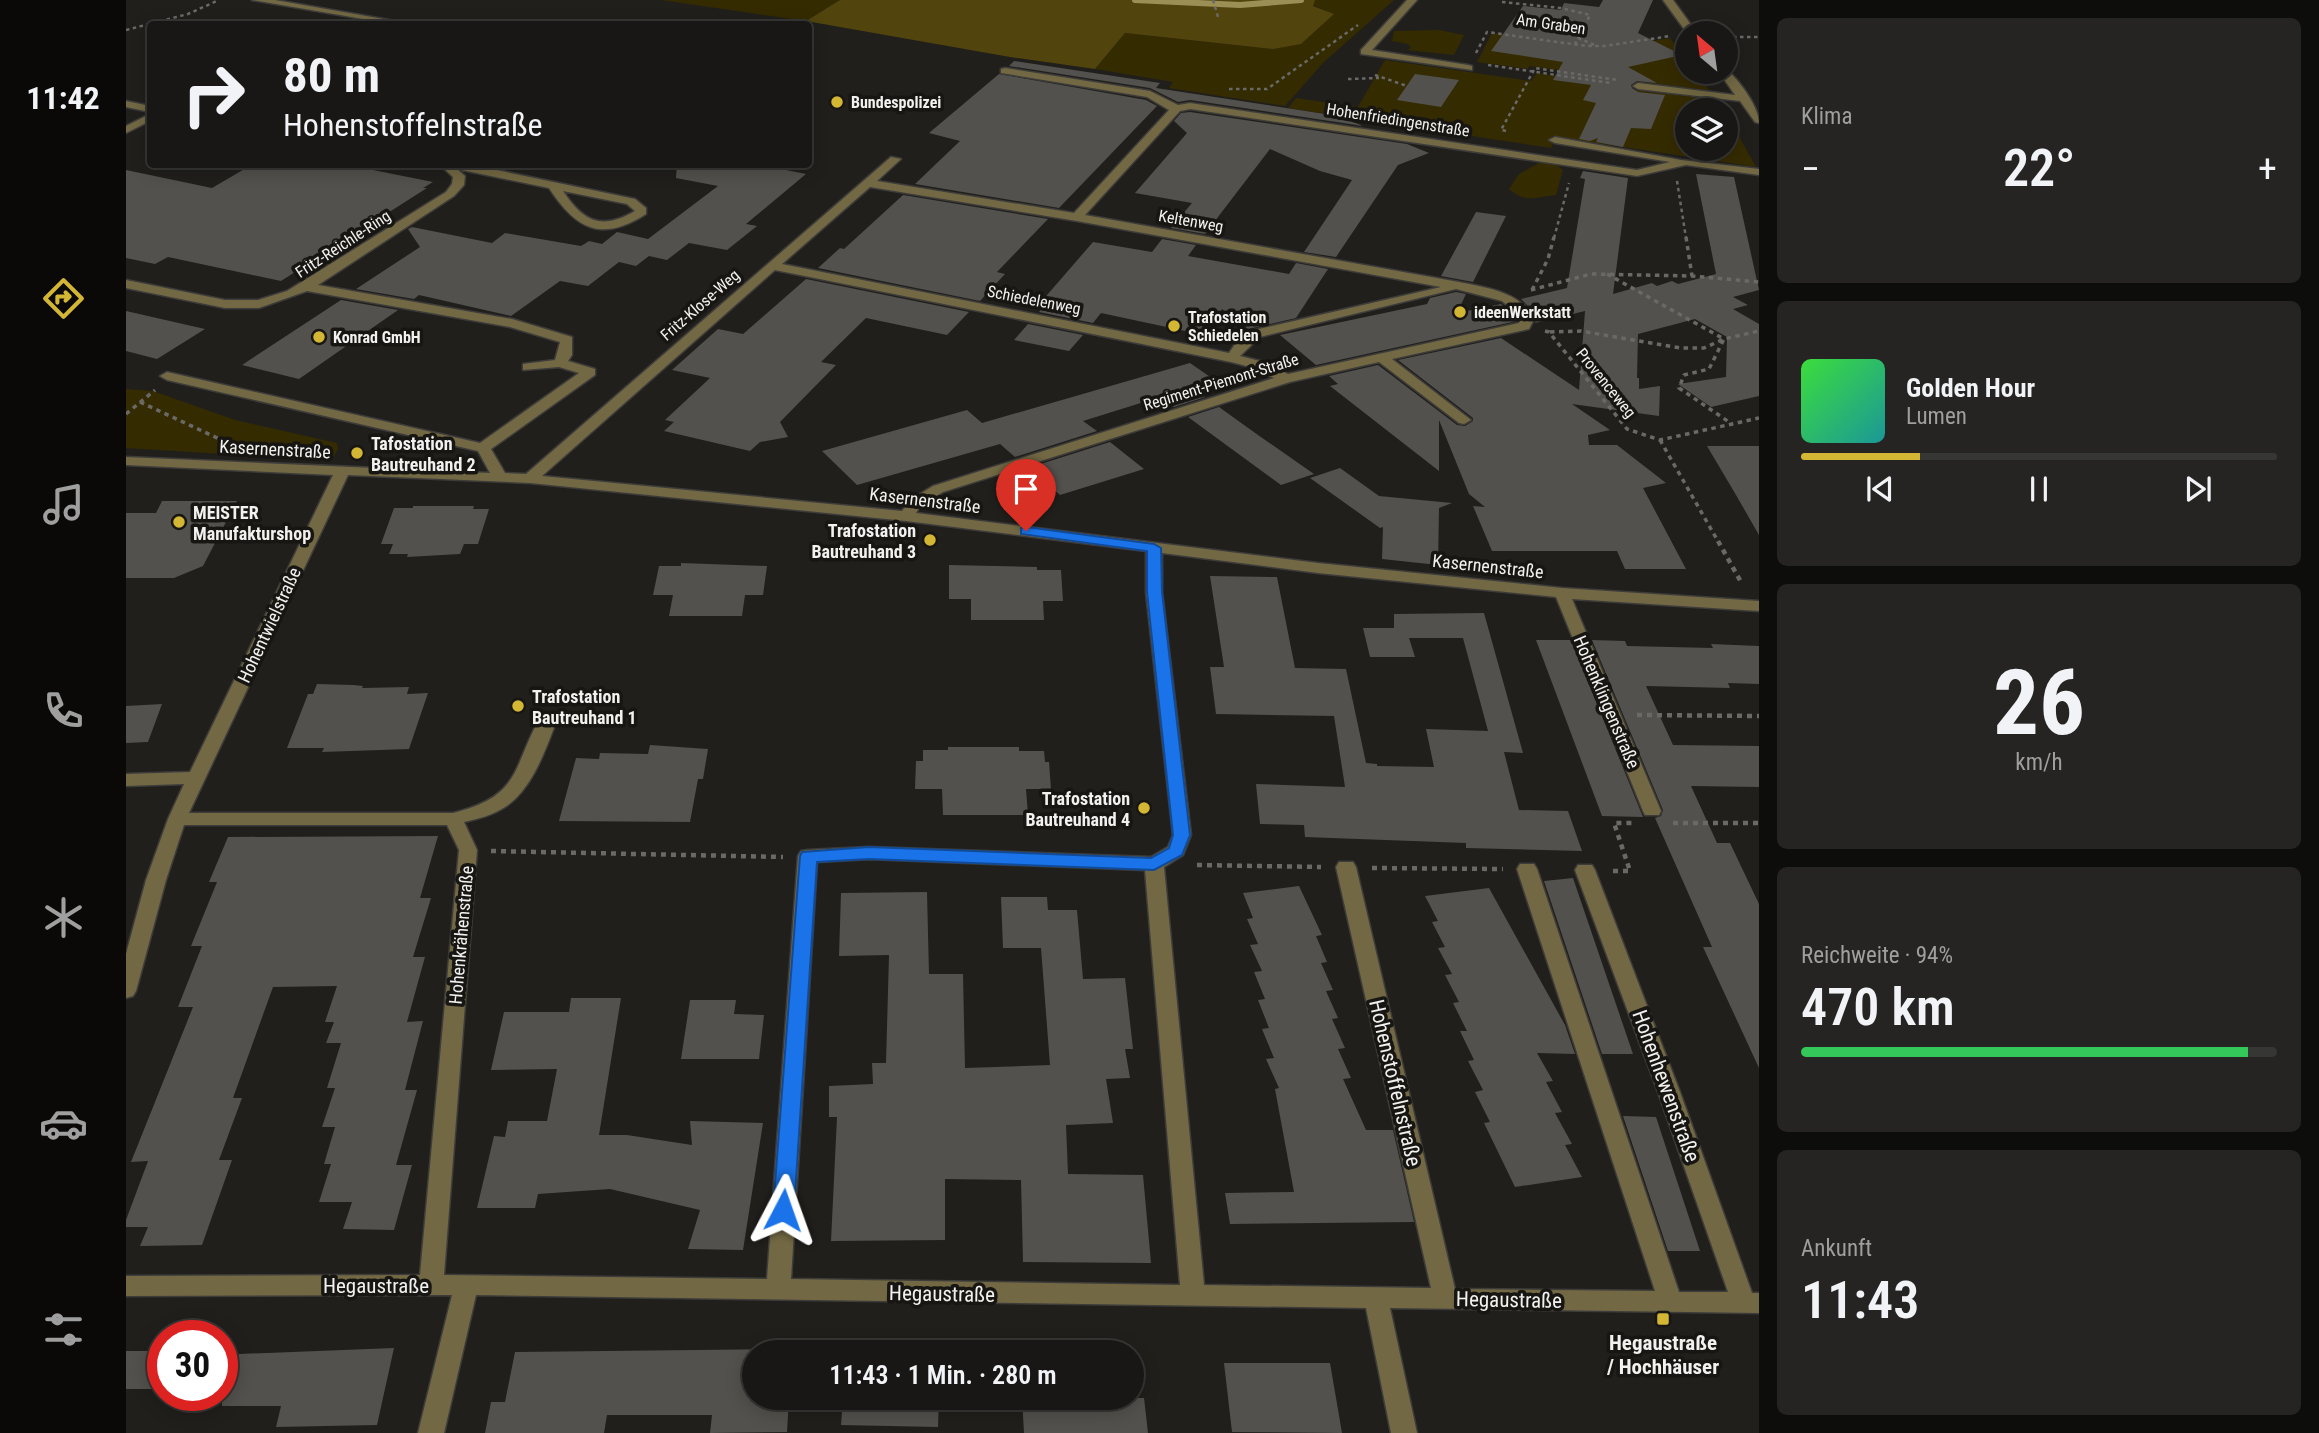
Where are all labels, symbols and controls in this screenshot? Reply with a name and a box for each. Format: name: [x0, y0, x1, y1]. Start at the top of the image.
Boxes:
street label: Am Graben: [1515, 10, 1587, 38]
north arrow: [1675, 21, 1738, 84]
map controls: [1675, 21, 1738, 161]
text: 80 m: [283, 47, 380, 104]
icon: right: [168, 49, 259, 140]
text: 11:42: [26, 79, 100, 117]
place label: Bundespolizei: [851, 93, 941, 112]
marker: Bundespolizei: [829, 94, 845, 110]
button: layers: [1675, 98, 1738, 161]
street label: Hohenfriedingenstraße: [1325, 99, 1471, 141]
text: Klima: [1801, 103, 1852, 130]
text: Hohenstoffelnstraße: [283, 106, 543, 144]
text: 22°: [2003, 138, 2075, 199]
text: −: [1801, 147, 1820, 191]
text: +: [2258, 147, 2277, 191]
street label: Fritz-Reichle-Ring: [292, 206, 394, 282]
street label: Keltenweg: [1157, 206, 1225, 236]
street label: Fritz-Klose-Weg: [657, 266, 743, 344]
icon: directions: [39, 274, 88, 323]
street label: Schiedelenweg: [986, 282, 1082, 318]
place label: ideenWerkstatt: [1474, 303, 1571, 322]
marker: ideenWerkstatt: [1452, 304, 1468, 320]
place label: Trafostation Schiedelen: [1188, 308, 1267, 345]
marker: Trafostation Schiedelen: [1166, 318, 1182, 334]
place label: Konrad GmbH: [333, 328, 421, 347]
marker: Konrad GmbH: [311, 329, 327, 345]
street label: Provenceweg: [1572, 344, 1640, 422]
street label: Regiment-Piemont-Straße: [1141, 349, 1301, 415]
text: Golden Hour: [1906, 373, 2035, 403]
text: Lumen: [1906, 403, 1967, 430]
place label: Tafostation Bautreuhand 2: [371, 433, 476, 475]
street label: Kasernenstraße: [219, 436, 331, 462]
marker: Tafostation Bautreuhand 2: [349, 445, 365, 461]
pin: [996, 459, 1056, 531]
icon: arrive: [1007, 470, 1045, 508]
icon: previous: [1861, 470, 1899, 508]
icon: pause: [2020, 470, 2058, 508]
icon: next: [2179, 470, 2217, 508]
icon: music: [39, 480, 88, 529]
street label: Kasernenstraße: [868, 483, 982, 517]
place label: MEISTER Manufakturshop: [193, 502, 311, 544]
marker: MEISTER Manufakturshop: [171, 514, 187, 530]
place label: Trafostation Bautreuhand 3: [811, 520, 916, 562]
marker: Trafostation Bautreuhand 3: [922, 532, 938, 548]
street label: Kasernenstraße: [1431, 550, 1545, 582]
street label: Hohentwielstraße: [233, 564, 305, 686]
street label: Hohenklingenstraße: [1570, 632, 1644, 772]
text: 26: [1993, 650, 2085, 756]
icon: phone: [39, 686, 88, 735]
place label: Trafostation Bautreuhand 1: [532, 686, 637, 728]
marker: Trafostation Bautreuhand 1: [510, 698, 526, 714]
text: km/h: [2015, 749, 2063, 776]
place label: Trafostation Bautreuhand 4: [1025, 788, 1130, 830]
marker: Trafostation Bautreuhand 4: [1136, 800, 1152, 816]
street label: Hohenkrähenstraße: [444, 865, 478, 1005]
icon: climate: [39, 893, 88, 942]
text: Reichweite · 94%: [1801, 942, 1953, 969]
text: 470 km: [1801, 977, 1955, 1038]
street label: Hohenstoffelnstraße: [1364, 997, 1426, 1169]
street label: Hohenhewenstraße: [1627, 1007, 1705, 1165]
icon: car: [39, 1099, 88, 1148]
position arrow: [746, 1173, 820, 1247]
text: Ankunft: [1801, 1235, 1872, 1262]
text: 11:43: [1801, 1270, 1919, 1331]
street label: Hegaustraße: [323, 1274, 429, 1298]
street label: Hegaustraße: [889, 1281, 995, 1307]
street label: Hegaustraße: [1456, 1287, 1562, 1313]
icon: filters: [39, 1305, 88, 1354]
marker: Hegaustraße / Hochhäuser: [1655, 1311, 1671, 1327]
speed limit sign: 30: [147, 1320, 238, 1411]
place label: Hegaustraße / Hochhäuser: [1606, 1331, 1719, 1379]
text: 11:43 · 1 Min. · 280 m: [829, 1360, 1057, 1390]

